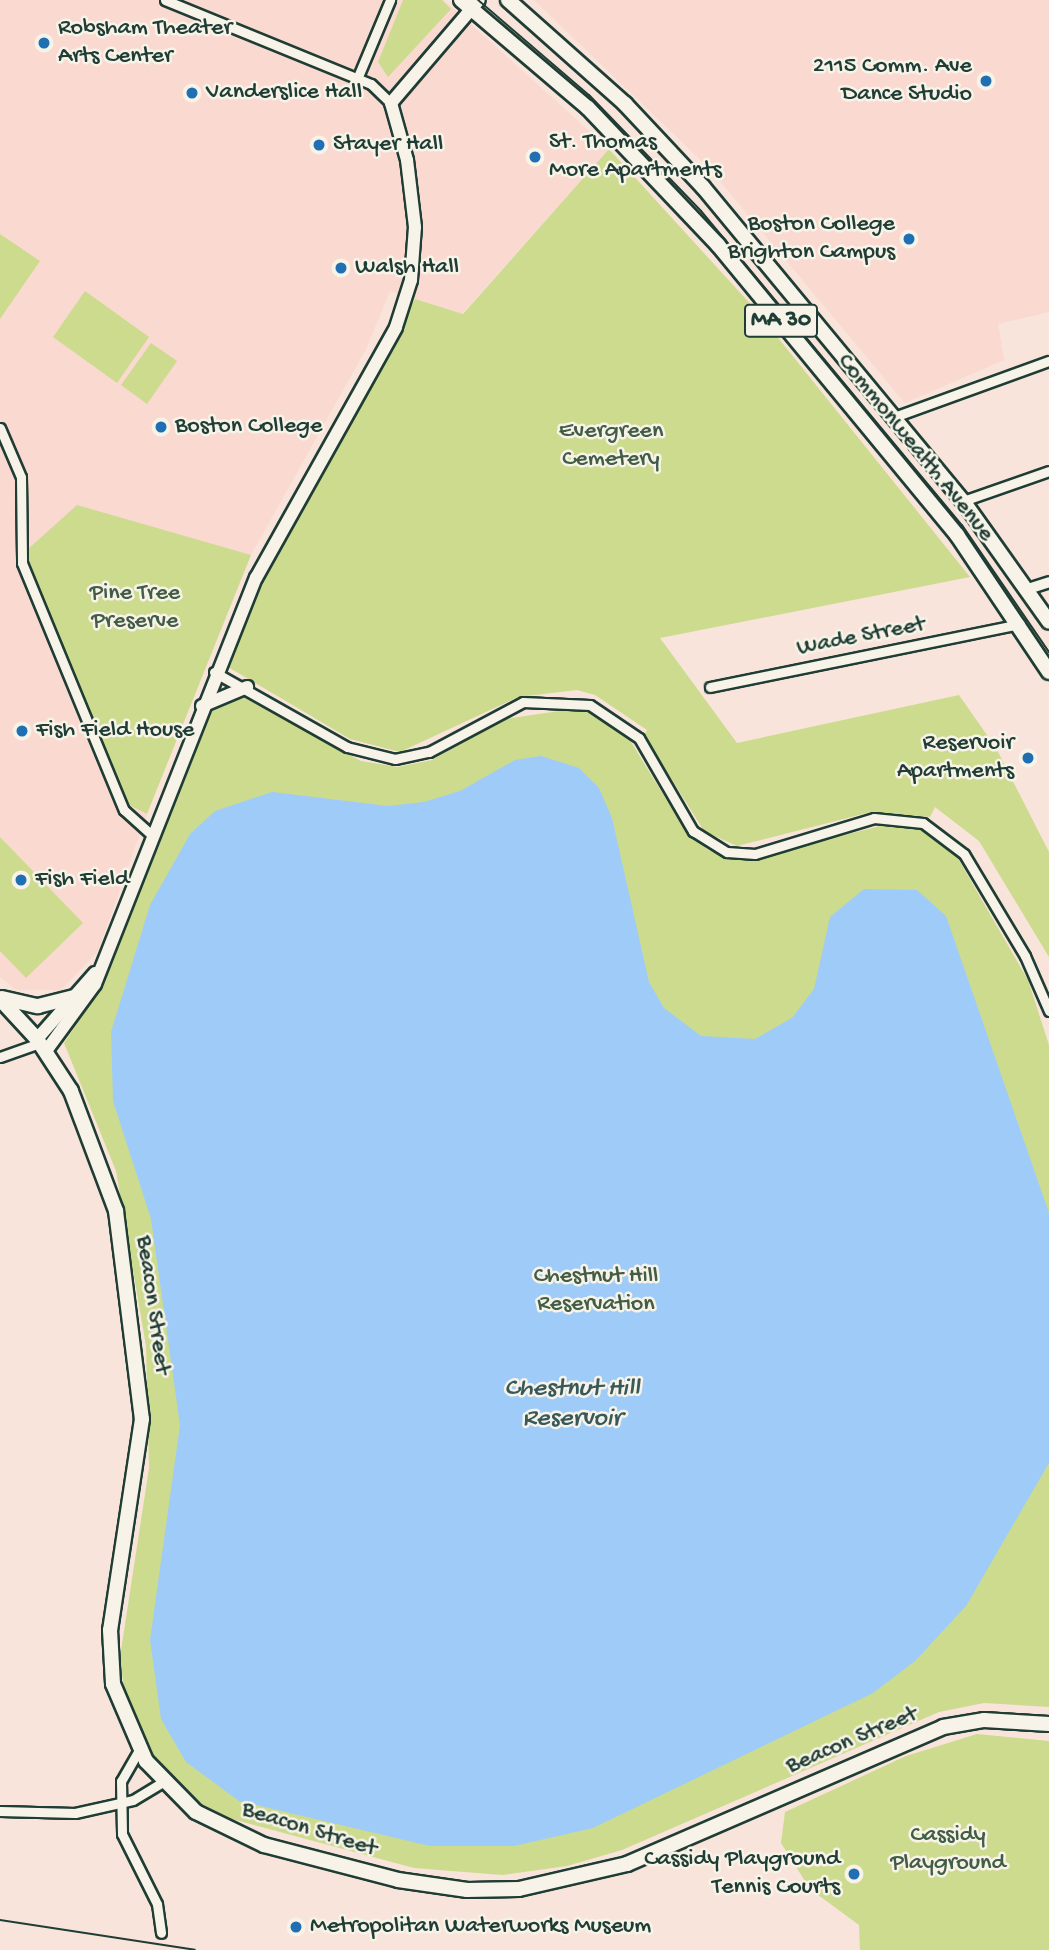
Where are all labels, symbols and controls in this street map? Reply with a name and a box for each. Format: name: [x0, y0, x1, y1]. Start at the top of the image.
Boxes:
place label: Robsham Theater Arts Center: [58, 15, 232, 71]
marker: Robsham Theater Arts Center: [36, 35, 52, 51]
place label: 2115 Comm. Ave Dance Studio: [813, 53, 972, 109]
marker: 2115 Comm. Ave Dance Studio: [978, 73, 994, 89]
place label: Vanderslice Hall: [206, 79, 362, 107]
marker: Vanderslice Hall: [184, 85, 200, 101]
place label: St. Thomas More Apartments: [549, 129, 722, 185]
place label: Stayer Hall: [333, 131, 443, 159]
marker: Stayer Hall: [311, 137, 327, 153]
marker: St. Thomas More Apartments: [527, 149, 543, 165]
place label: Boston College Brighton Campus: [728, 211, 895, 267]
marker: Boston College Brighton Campus: [901, 231, 917, 247]
place label: Walsh Hall: [355, 254, 459, 282]
marker: Walsh Hall: [333, 260, 349, 276]
road number: MA 30: [742, 302, 820, 340]
street label: Commonwealth Avenue: [830, 348, 1000, 548]
place label: Boston College: [175, 413, 322, 441]
park label: Evergreen Cemetery: [559, 418, 663, 474]
marker: Boston College: [153, 419, 169, 435]
park label: Pine Tree Preserve: [90, 580, 180, 636]
street label: Wade Street: [795, 610, 927, 664]
place label: Fish Field House: [36, 717, 194, 745]
marker: Fish Field House: [14, 723, 30, 739]
place label: Reservoir Apartments: [897, 730, 1014, 786]
marker: Reservoir Apartments: [1020, 750, 1036, 766]
place label: Fish Field: [35, 866, 129, 894]
marker: Fish Field: [13, 872, 29, 888]
street label: Beacon Street: [128, 1234, 176, 1376]
park label: Chestnut Hill Reservation: [534, 1263, 658, 1319]
water label: Chestnut Hill Reservoir: [505, 1374, 639, 1436]
street label: Beacon Street: [782, 1700, 922, 1782]
street label: Beacon Street: [238, 1796, 380, 1864]
park label: Cassidy Playground: [891, 1822, 1005, 1878]
place label: Cassidy Playground Tennis Courts: [644, 1846, 840, 1902]
marker: Cassidy Playground Tennis Courts: [846, 1866, 862, 1882]
place label: Metropolitan Waterworks Museum: [310, 1913, 651, 1941]
marker: Metropolitan Waterworks Museum: [288, 1919, 304, 1935]

